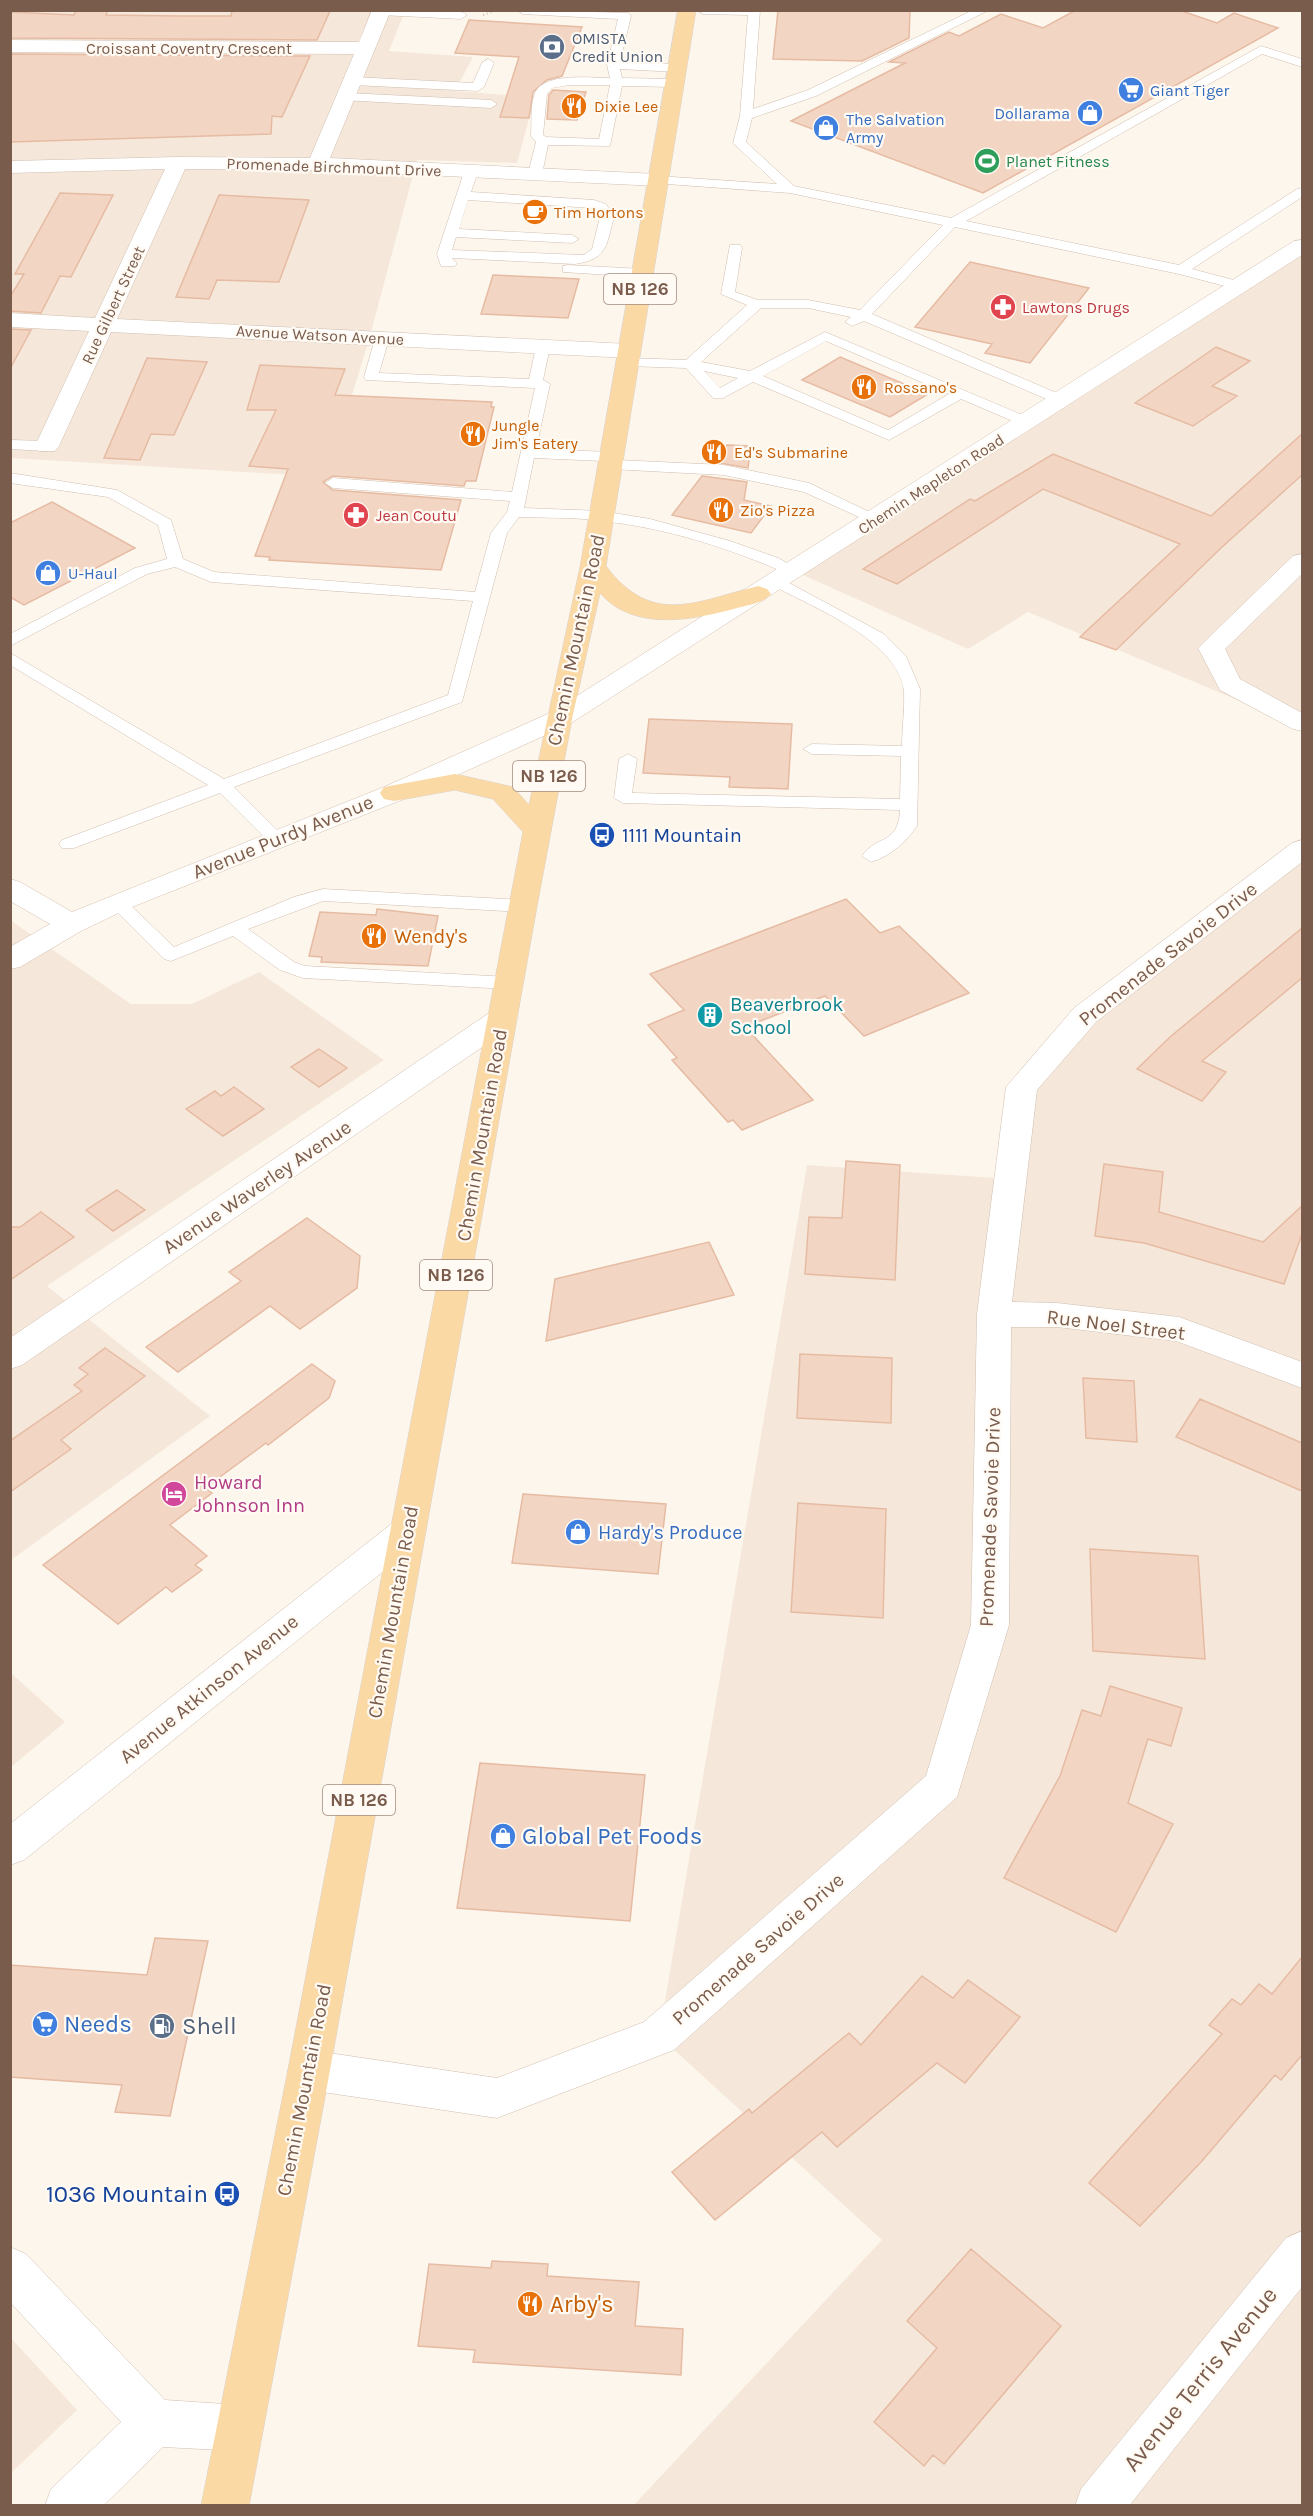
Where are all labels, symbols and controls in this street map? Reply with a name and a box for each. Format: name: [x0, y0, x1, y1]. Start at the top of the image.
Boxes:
place label: OMISTA Credit Union: [572, 29, 663, 66]
bank icon: OMISTA Credit Union: [537, 32, 567, 62]
street label: Croissant Coventry Crescent: [86, 39, 292, 58]
supermarket icon: Giant Tiger: [1116, 75, 1146, 105]
place label: Giant Tiger: [1150, 81, 1229, 100]
restaurant icon: Dixie Lee: [559, 91, 589, 121]
place label: Dixie Lee: [594, 97, 658, 116]
shop icon: Dollarama: [1075, 98, 1105, 128]
place label: Dollarama: [995, 104, 1070, 123]
place label: The Salvation Army: [846, 110, 945, 147]
shop icon: The Salvation Army: [811, 113, 841, 143]
sports icon: Planet Fitness: [972, 146, 1002, 176]
place label: Planet Fitness: [1006, 152, 1110, 171]
street label: Promenade Birchmount Drive: [226, 154, 442, 180]
cafe icon: Tim Hortons: [520, 197, 550, 227]
place label: Tim Hortons: [554, 203, 644, 222]
street label: Rue Gilbert Street: [77, 243, 149, 367]
road number: NB 126: [604, 274, 676, 304]
pharmacy icon: Lawtons Drugs: [988, 292, 1018, 322]
place label: Lawtons Drugs: [1022, 298, 1130, 317]
street label: Avenue Watson Avenue: [235, 321, 405, 349]
restaurant icon: Rossano's: [849, 372, 879, 402]
place label: Rossano's: [884, 378, 957, 397]
place label: Jungle Jim's Eatery: [492, 416, 578, 453]
restaurant icon: Jungle Jim's Eatery: [458, 419, 488, 449]
street label: Chemin Mapleton Road: [854, 430, 1008, 538]
restaurant icon: Ed's Submarine: [699, 437, 729, 467]
place label: Ed's Submarine: [734, 443, 848, 462]
restaurant icon: Zio's Pizza: [706, 495, 736, 525]
pharmacy icon: Jean Coutu: [341, 500, 371, 530]
place label: Zio's Pizza: [740, 501, 815, 520]
place label: Jean Coutu: [376, 506, 457, 525]
street label: Chemin Mountain Road: [542, 532, 610, 748]
shop icon: U-Haul: [33, 558, 63, 588]
place label: U-Haul: [68, 564, 118, 583]
road number: NB 126: [513, 761, 585, 791]
street label: Avenue Purdy Avenue: [189, 790, 377, 884]
bus stop icon: 1111 Mountain: [587, 820, 617, 850]
place label: 1111 Mountain: [622, 824, 742, 847]
street label: Promenade Savoie Drive: [1074, 877, 1262, 1031]
restaurant icon: Wendy's: [359, 921, 389, 951]
place label: Wendy's: [394, 925, 468, 948]
place label: Beaverbrook School: [730, 993, 843, 1039]
building icon: Beaverbrook School: [695, 1000, 725, 1030]
street label: Chemin Mountain Road: [452, 1027, 512, 1243]
street label: Avenue Waverley Avenue: [158, 1115, 356, 1259]
road number: NB 126: [420, 1260, 492, 1290]
street label: Rue Noel Street: [1045, 1305, 1187, 1345]
street label: Promenade Savoie Drive: [975, 1407, 1005, 1627]
place label: Howard Johnson Inn: [194, 1471, 305, 1517]
hotel icon: Howard Johnson Inn: [159, 1479, 189, 1509]
street label: Chemin Mountain Road: [363, 1504, 423, 1720]
shop icon: Hardy's Produce: [563, 1517, 593, 1547]
place label: Hardy's Produce: [598, 1521, 743, 1544]
street label: Avenue Atkinson Avenue: [115, 1610, 303, 1768]
road number: NB 126: [323, 1785, 395, 1815]
shop icon: Global Pet Foods: [488, 1821, 518, 1851]
place label: Global Pet Foods: [522, 1822, 702, 1850]
street label: Promenade Savoie Drive: [667, 1868, 849, 2030]
street label: Chemin Mountain Road: [272, 1982, 336, 2198]
supermarket icon: Needs: [30, 2009, 60, 2039]
place label: Needs: [64, 2010, 132, 2038]
fuel station icon: Shell: [147, 2011, 177, 2041]
place label: Shell: [182, 2012, 237, 2040]
bus stop icon: 1036 Mountain: [212, 2179, 242, 2209]
place label: 1036 Mountain: [46, 2180, 208, 2208]
street label: Avenue Terris Avenue: [1117, 2281, 1283, 2477]
restaurant icon: Arby's: [515, 2289, 545, 2319]
place label: Arby's: [550, 2290, 614, 2318]

